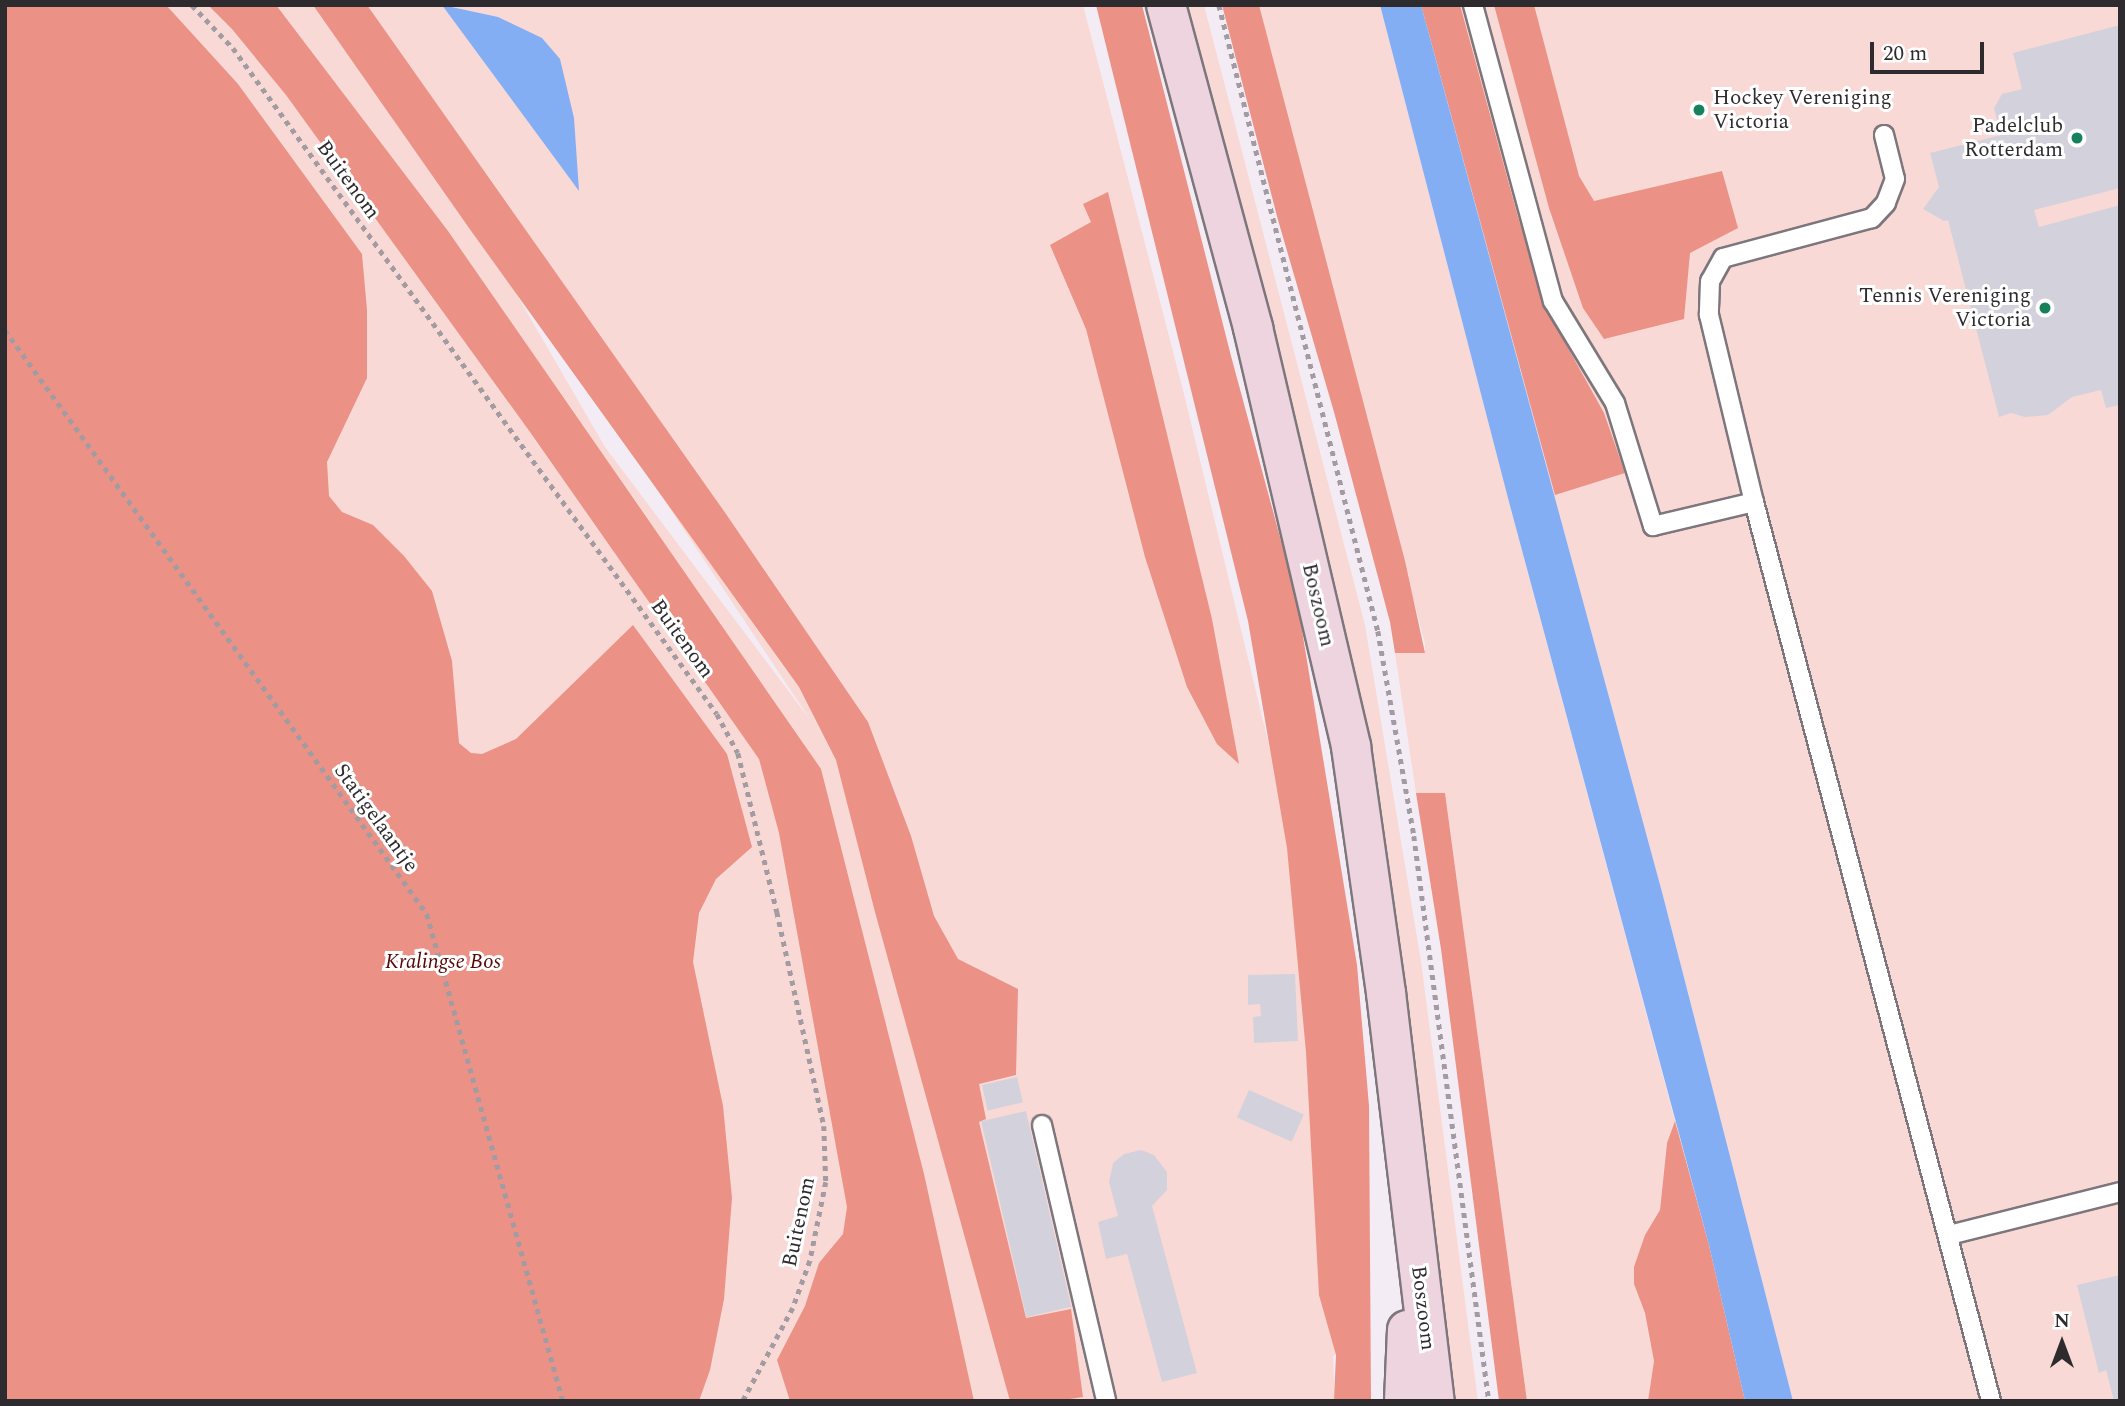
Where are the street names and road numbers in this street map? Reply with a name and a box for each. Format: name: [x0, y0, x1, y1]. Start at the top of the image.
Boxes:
street label: Buitenom: [311, 136, 385, 224]
street label: Boszoom: [1296, 561, 1340, 649]
street label: Buitenom: [645, 595, 719, 683]
street label: Statigelaantje: [328, 759, 424, 877]
street label: Buitenom: [777, 1175, 821, 1269]
street label: Boszoom: [1405, 1264, 1441, 1352]

